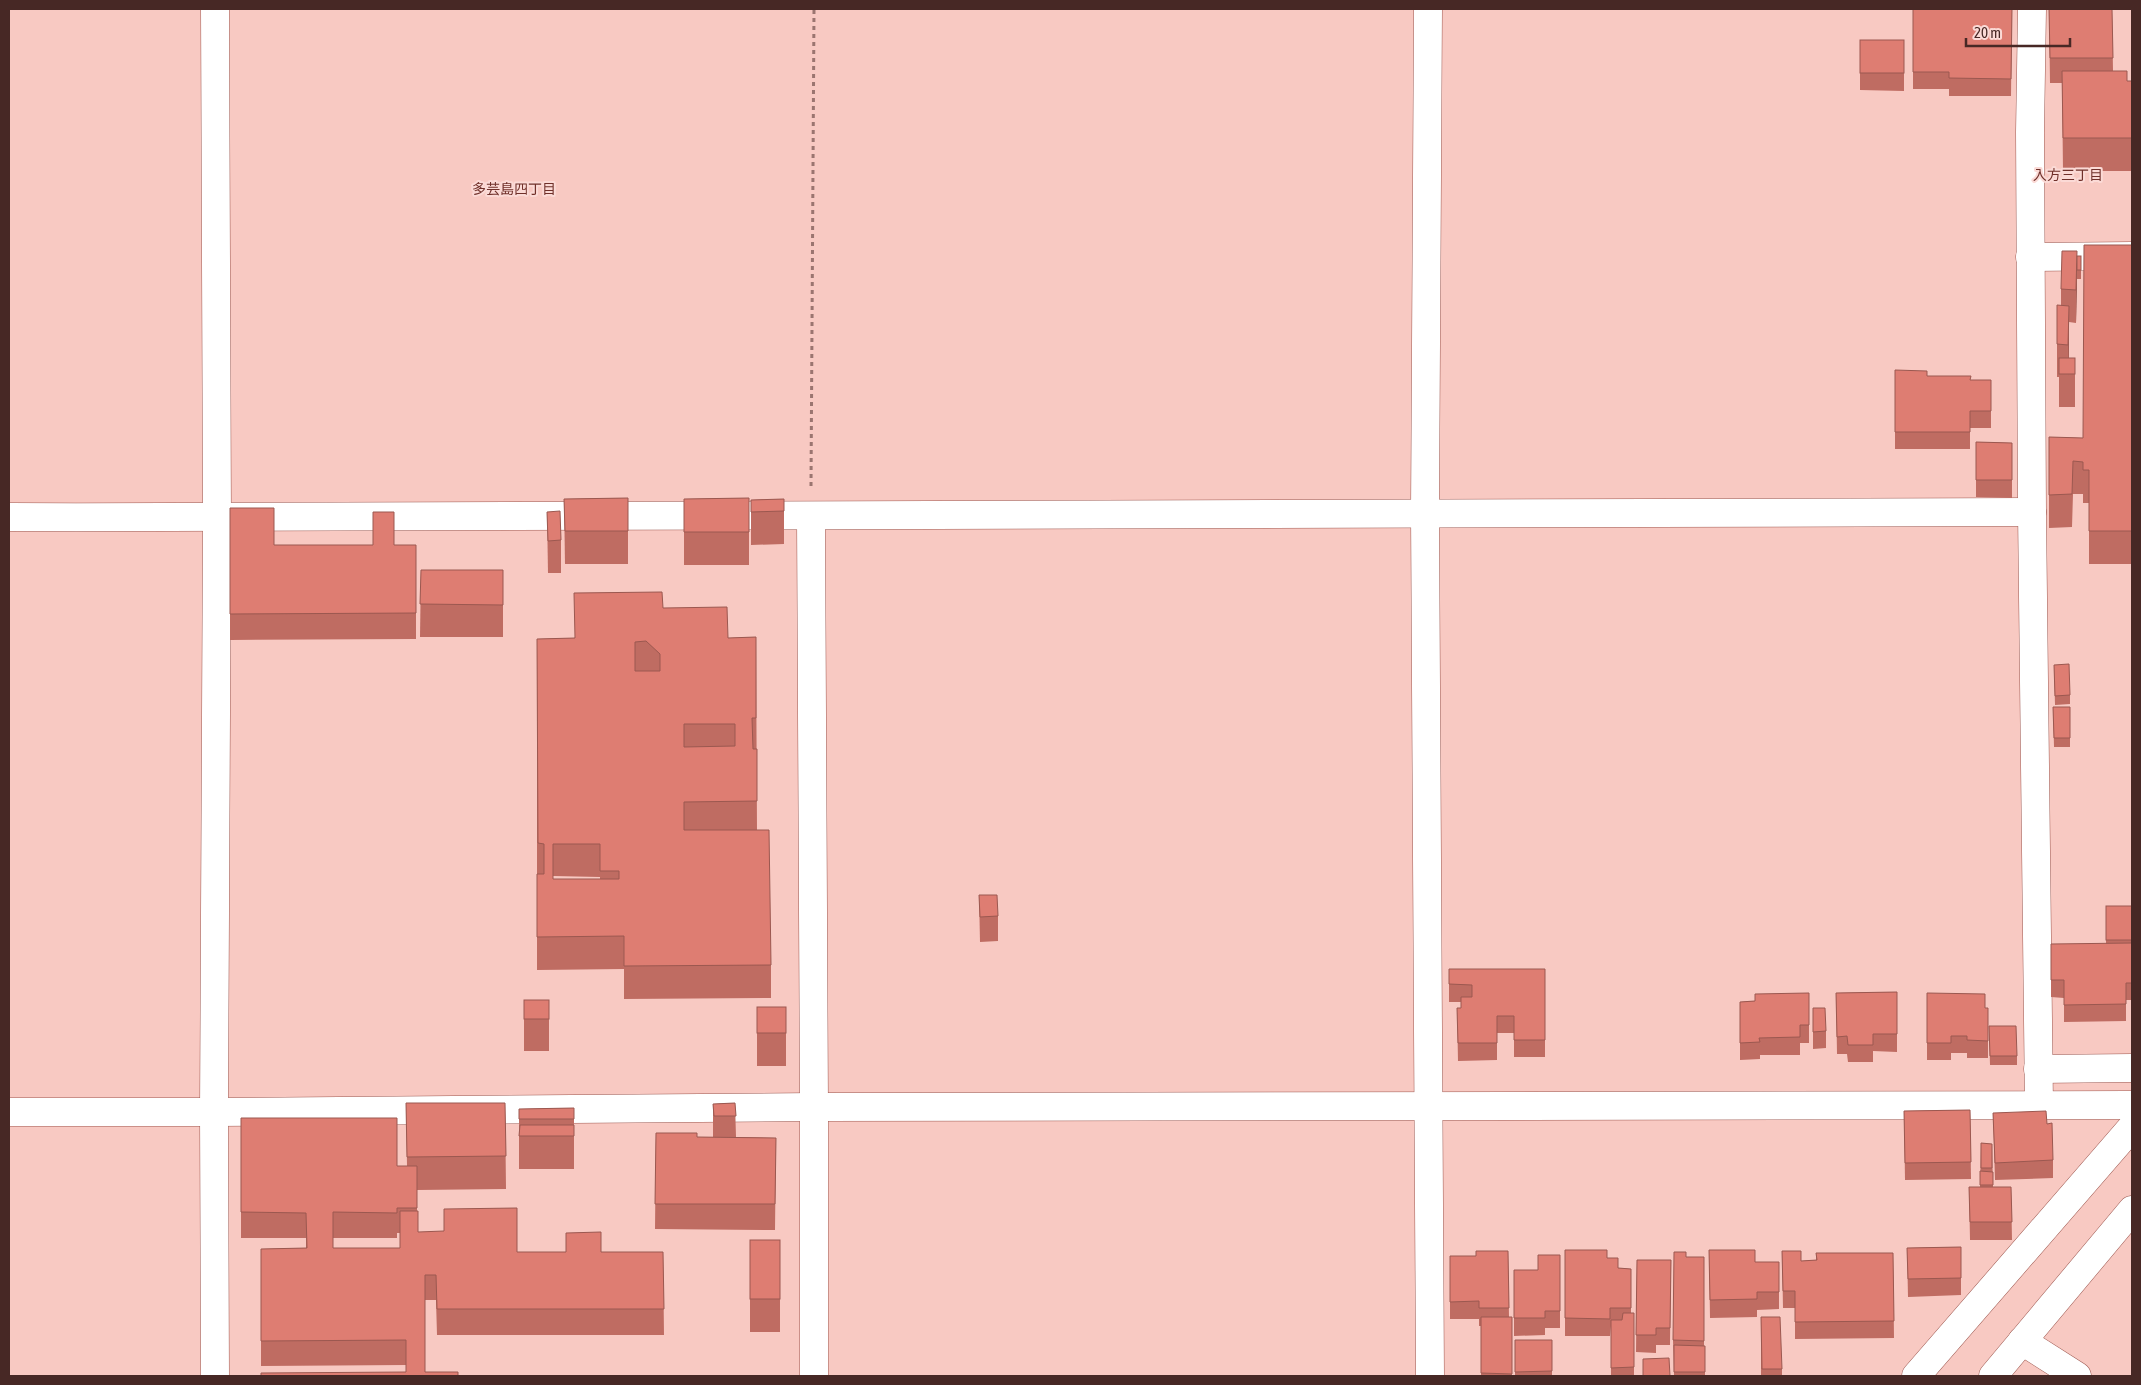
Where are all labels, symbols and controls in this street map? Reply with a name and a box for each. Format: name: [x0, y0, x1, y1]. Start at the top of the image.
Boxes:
scale bar: [1966, 15, 2070, 47]
text: 20 m: [1974, 24, 2001, 41]
district label: 入方三丁目: [2033, 167, 2103, 183]
district label: 多芸島四丁目: [472, 181, 556, 197]

